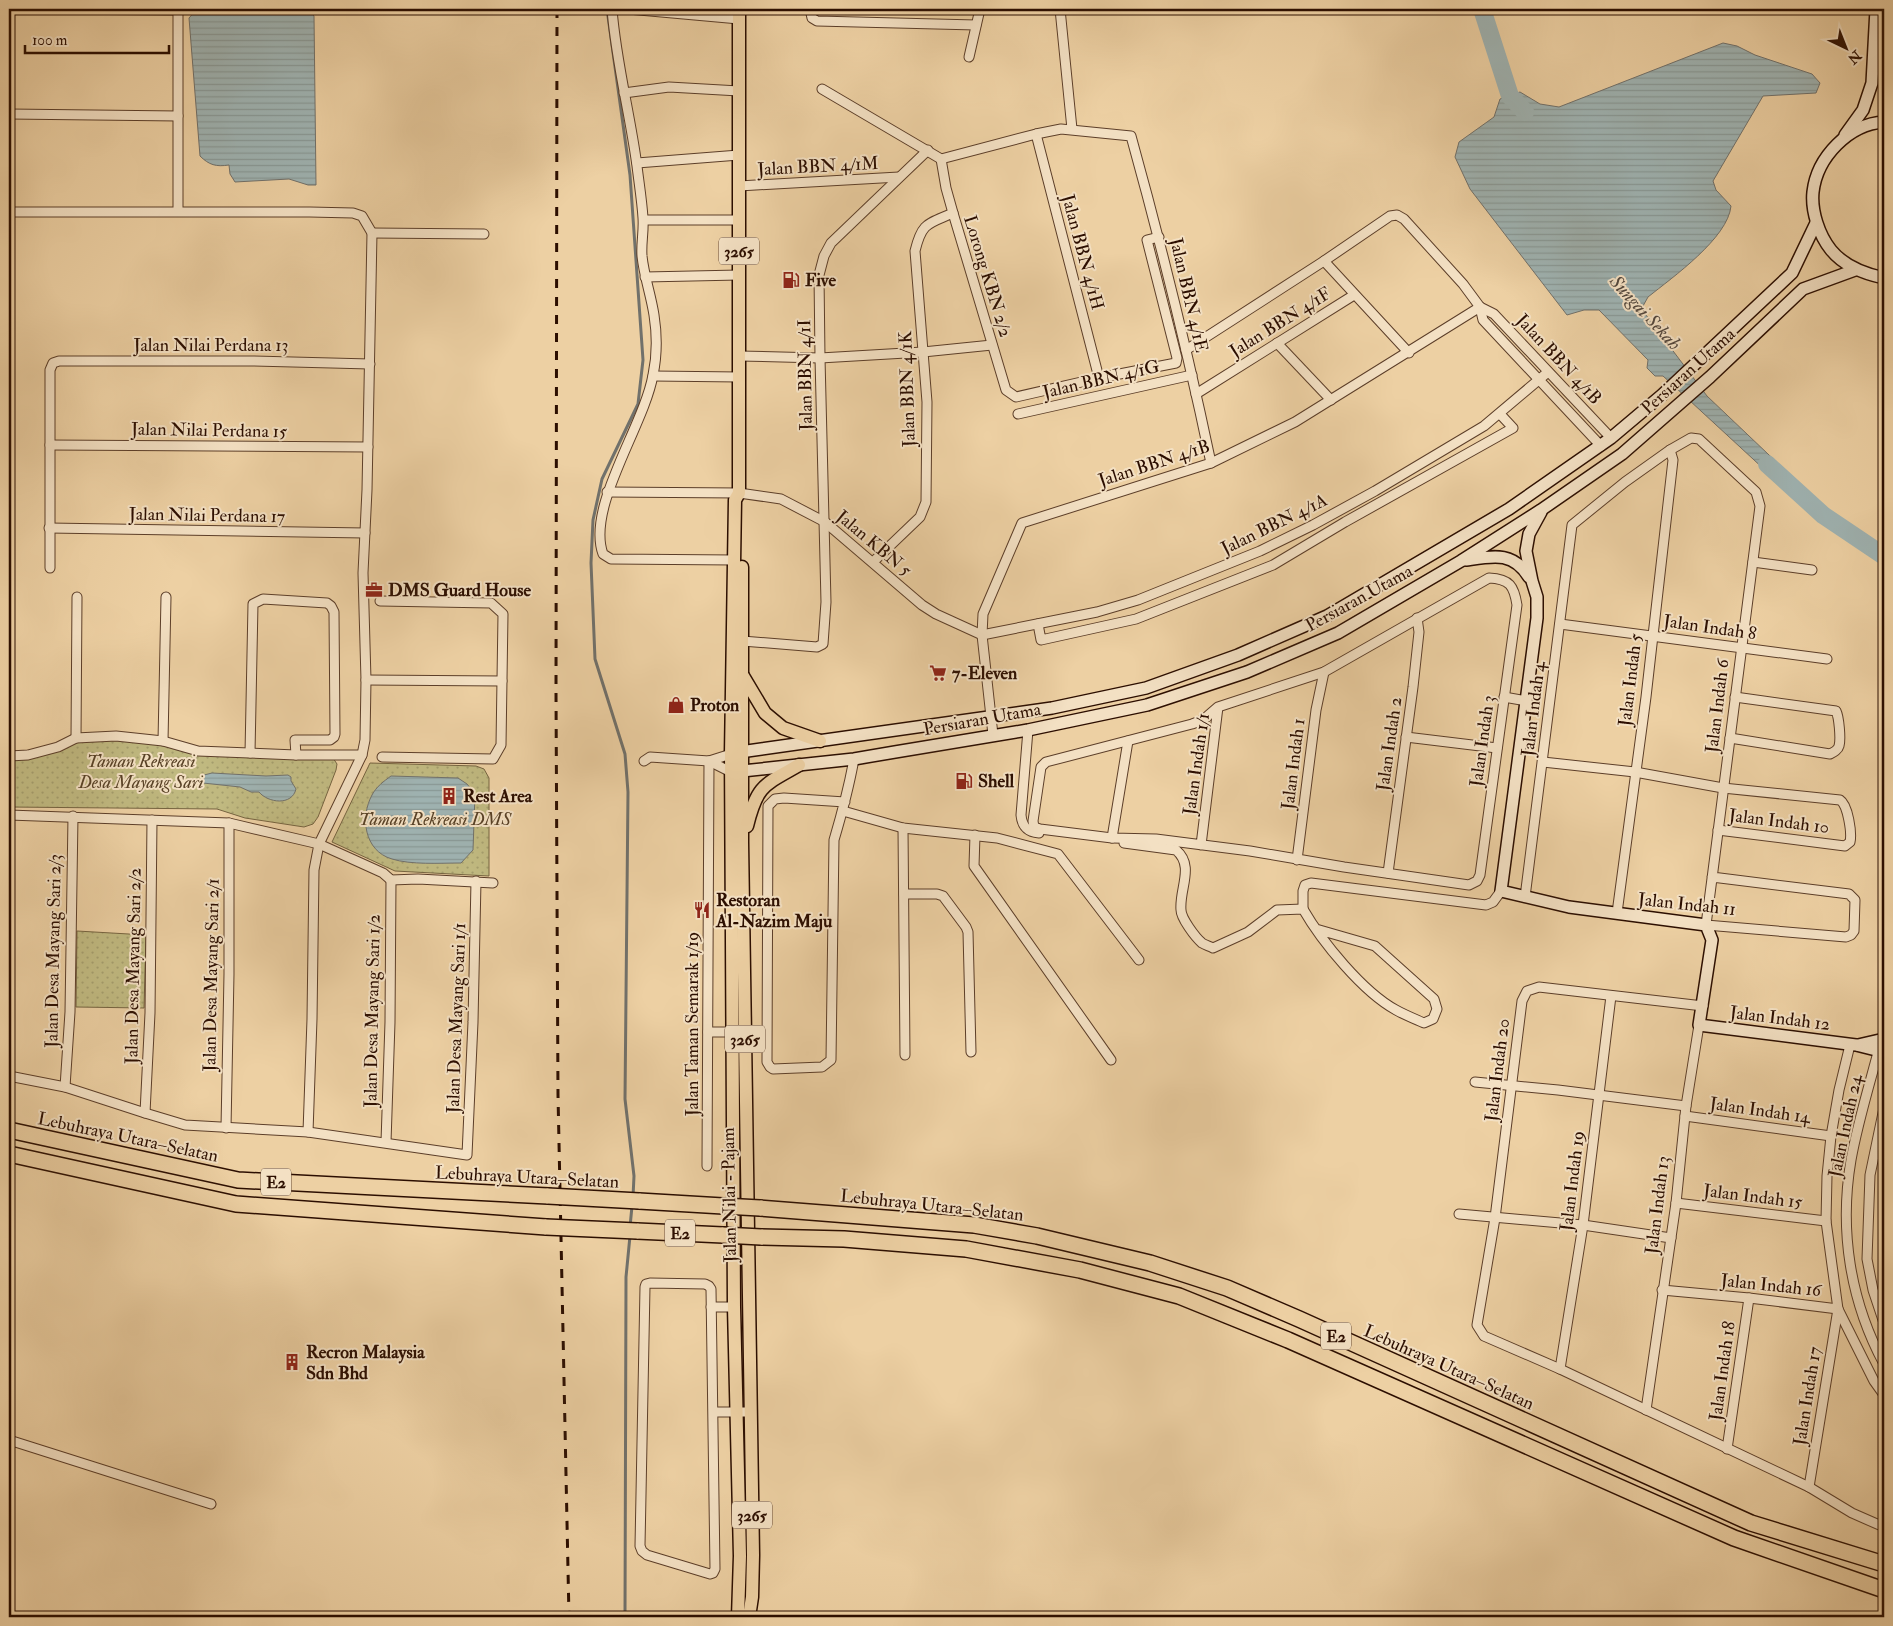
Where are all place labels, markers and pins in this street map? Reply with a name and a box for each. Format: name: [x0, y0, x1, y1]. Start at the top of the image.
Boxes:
place label: Five: [805, 269, 836, 292]
fuel station icon: Five: [781, 270, 801, 290]
place label: DMS Guard House: [388, 579, 531, 602]
office icon: DMS Guard House: [364, 580, 384, 600]
place label: 7-Eleven: [952, 662, 1018, 685]
supermarket icon: 7-Eleven: [928, 663, 948, 683]
place label: Proton: [690, 694, 740, 717]
shop icon: Proton: [666, 695, 686, 715]
place label: Shell: [978, 770, 1015, 793]
fuel station icon: Shell: [954, 771, 974, 791]
place label: Rest Area: [463, 785, 533, 808]
building icon: Rest Area: [439, 786, 459, 806]
place label: Restoran Al-Nazim Maju: [715, 889, 833, 933]
restaurant icon: Restoran Al-Nazim Maju: [692, 900, 712, 920]
place label: Recron Malaysia Sdn Bhd: [306, 1341, 425, 1385]
building icon: Recron Malaysia Sdn Bhd: [282, 1352, 302, 1372]

